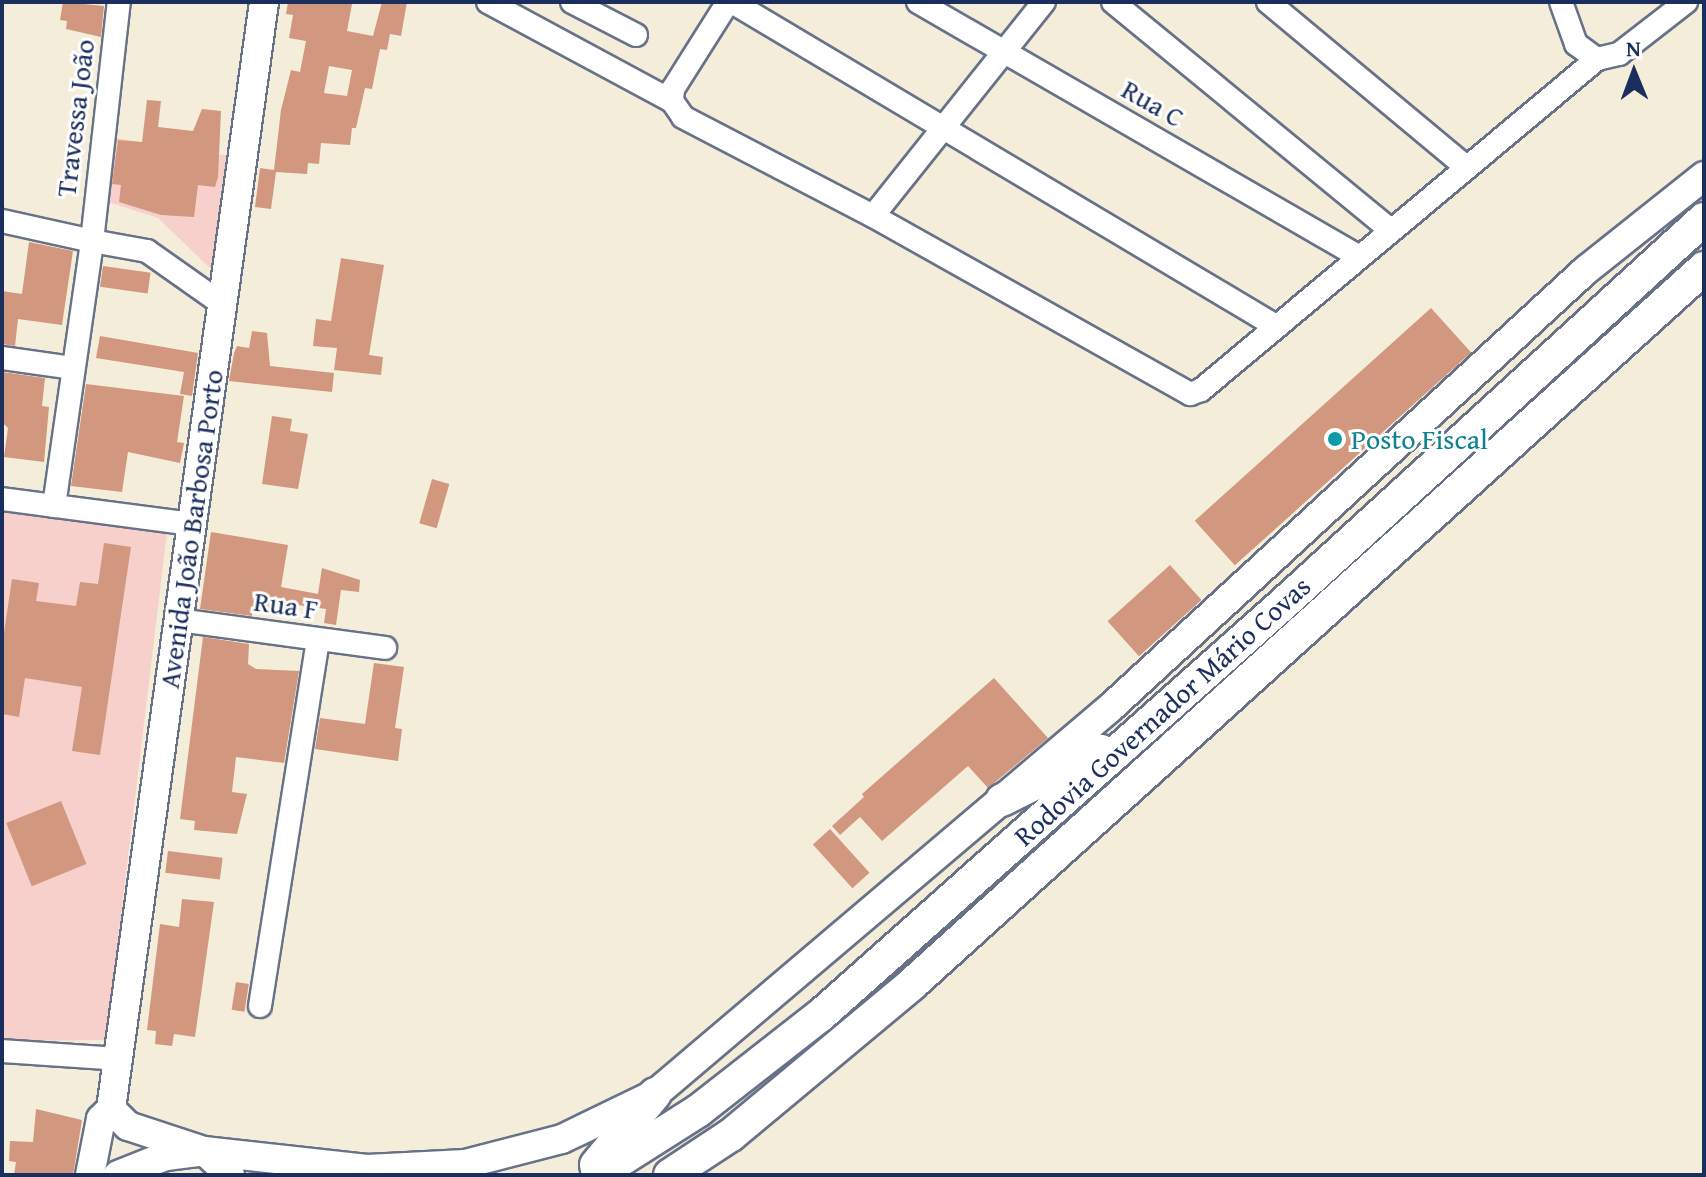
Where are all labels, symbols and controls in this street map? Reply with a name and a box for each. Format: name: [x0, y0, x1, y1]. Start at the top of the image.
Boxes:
north arrow: [1594, 32, 1674, 112]
text: N: [1626, 32, 1641, 64]
street label: Travessa João: [49, 37, 101, 199]
street label: Rua C: [1116, 72, 1190, 134]
street label: Avenida João Barbosa Porto: [152, 367, 230, 691]
place label: Posto Fiscal: [1351, 422, 1488, 456]
marker: Posto Fiscal: [1326, 430, 1344, 448]
street label: Rodovia Governador Mário Covas: [1007, 569, 1317, 853]
street label: Rua F: [252, 584, 320, 626]

